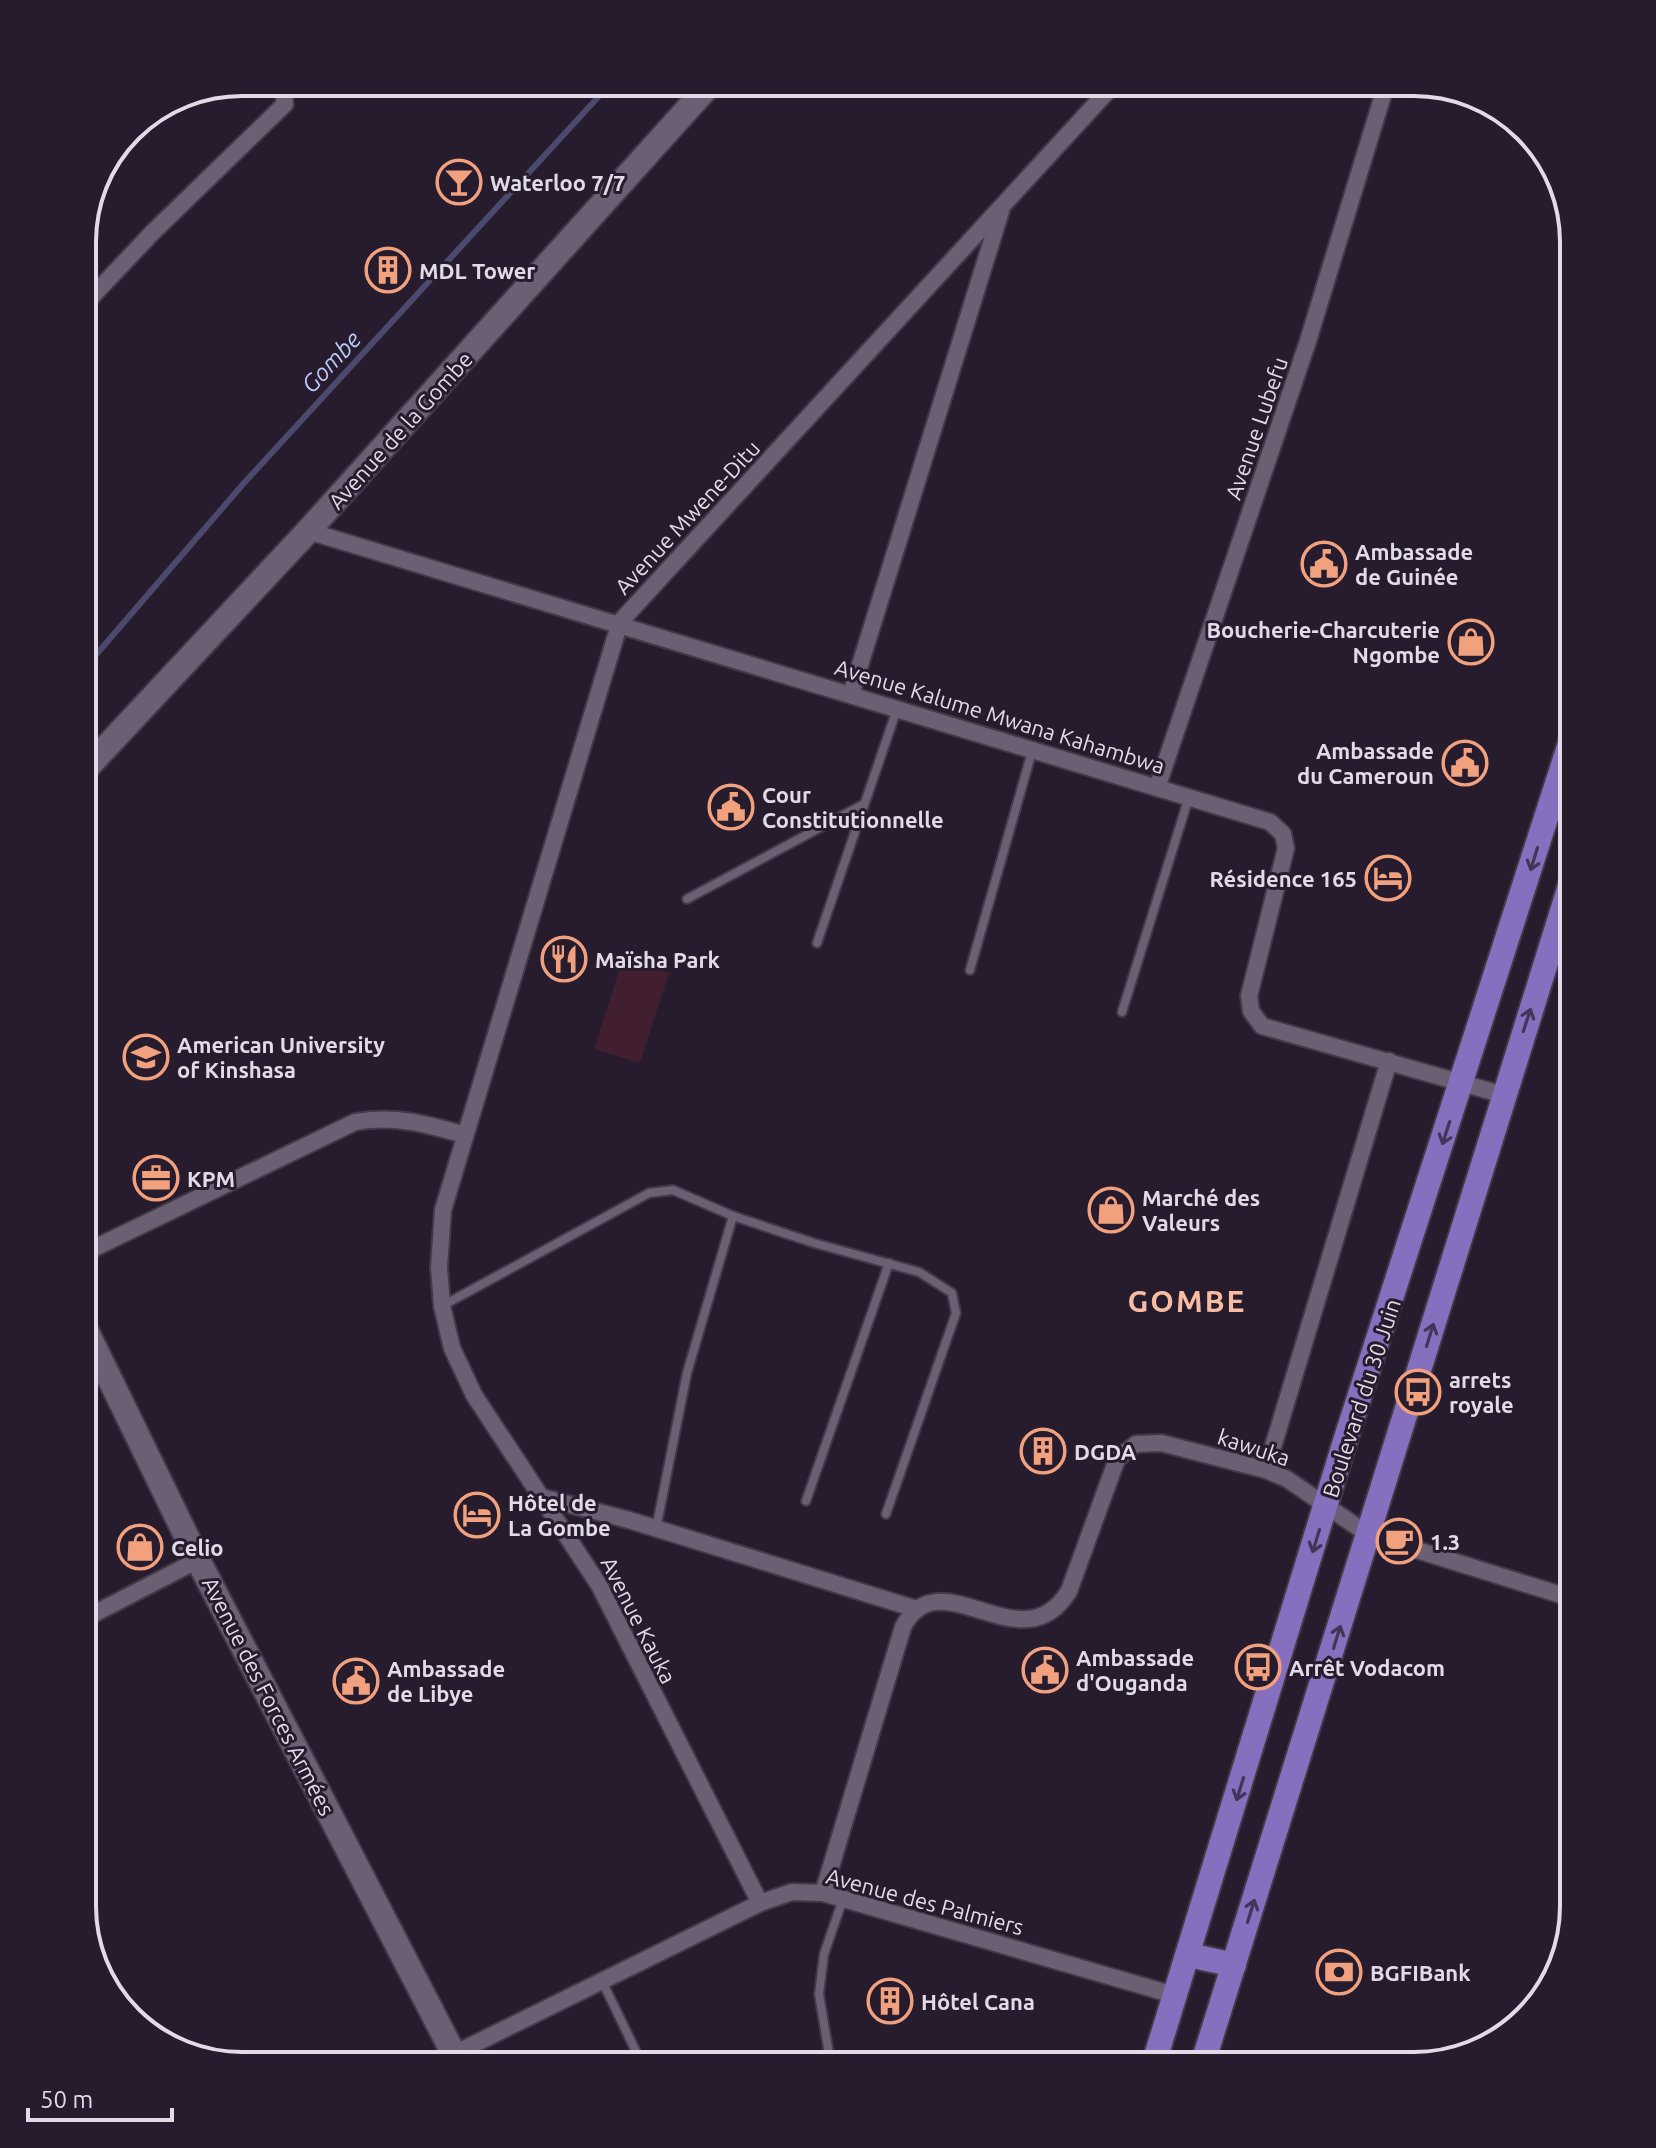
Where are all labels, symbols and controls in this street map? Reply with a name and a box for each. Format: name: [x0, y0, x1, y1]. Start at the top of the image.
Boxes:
bar icon: Waterloo 7/7: [435, 158, 483, 206]
place label: Waterloo 7/7: [490, 170, 625, 195]
building icon: MDL Tower: [364, 246, 412, 294]
place label: MDL Tower: [419, 258, 535, 283]
water label: Gombe: [296, 326, 366, 398]
street label: Avenue de la Gombe: [323, 346, 477, 514]
street label: Avenue Lubefu: [1220, 354, 1292, 502]
street label: Avenue Mwene-Ditu: [609, 435, 765, 599]
place label: Ambassade de Guinée: [1355, 539, 1473, 589]
public building icon: Ambassade de Guinée: [1300, 540, 1348, 588]
place label: Boucherie-Charcuterie Ngombe: [1207, 617, 1440, 667]
shop icon: Boucherie-Charcuterie Ngombe: [1447, 618, 1495, 666]
street label: Avenue Kalume Mwana Kahambwa: [832, 654, 1168, 778]
place label: Ambassade du Cameroun: [1297, 738, 1434, 788]
public building icon: Ambassade du Cameroun: [1441, 739, 1489, 787]
place label: Cour Constitutionnelle: [762, 782, 944, 832]
public building icon: Cour Constitutionnelle: [707, 783, 755, 831]
one-way arrow: [1526, 846, 1540, 871]
hotel icon: Résidence 165: [1364, 854, 1412, 902]
place label: Résidence 165: [1210, 866, 1357, 891]
restaurant icon: Maïsha Park: [540, 935, 588, 983]
place label: Maïsha Park: [595, 947, 721, 972]
one-way arrow: [1521, 1008, 1536, 1033]
place label: American University of Kinshasa: [177, 1032, 385, 1082]
school or university icon: American University of Kinshasa: [122, 1033, 170, 1081]
one-way arrow: [1438, 1121, 1453, 1146]
office icon: KPM: [132, 1154, 180, 1202]
place label: KPM: [187, 1166, 235, 1191]
place label: Marché des Valeurs: [1142, 1185, 1260, 1235]
shop icon: Marché des Valeurs: [1087, 1186, 1135, 1234]
district label: GOMBE: [1128, 1284, 1246, 1318]
street label: Boulevard du 30 Juin: [1317, 1296, 1405, 1500]
one-way arrow: [1423, 1322, 1438, 1348]
place label: arrets royale: [1449, 1367, 1514, 1417]
bus stop icon: arrets royale: [1394, 1368, 1442, 1416]
street label: kawuka: [1215, 1424, 1293, 1470]
building icon: DGDA: [1019, 1427, 1067, 1475]
place label: DGDA: [1074, 1439, 1137, 1464]
place label: Hôtel de La Gombe: [508, 1490, 611, 1540]
hotel icon: Hôtel de La Gombe: [453, 1491, 501, 1539]
cafe icon: 1.3: [1375, 1517, 1423, 1565]
shop icon: Celio: [116, 1523, 164, 1571]
one-way arrow: [1307, 1528, 1322, 1553]
place label: 1.3: [1430, 1529, 1460, 1554]
place label: Celio: [171, 1535, 224, 1560]
street label: Avenue Kauka: [596, 1552, 682, 1688]
street label: Avenue des Forces Armées: [198, 1573, 340, 1819]
one-way arrow: [1330, 1624, 1345, 1650]
bus stop icon: Arrêt Vodacom: [1234, 1643, 1282, 1691]
place label: Ambassade d'Ouganda: [1076, 1645, 1194, 1695]
public building icon: Ambassade d'Ouganda: [1021, 1646, 1069, 1694]
place label: Arrêt Vodacom: [1289, 1655, 1445, 1680]
place label: Ambassade de Libye: [387, 1656, 505, 1706]
public building icon: Ambassade de Libye: [332, 1657, 380, 1705]
one-way arrow: [1231, 1777, 1246, 1802]
street label: Avenue des Palmiers: [824, 1863, 1026, 1939]
one-way arrow: [1244, 1899, 1259, 1925]
bank icon: BGFIBank: [1315, 1948, 1363, 1996]
place label: BGFIBank: [1370, 1960, 1471, 1985]
building icon: Hôtel Cana: [866, 1977, 914, 2025]
place label: Hôtel Cana: [921, 1989, 1035, 2014]
scale bar: [28, 2072, 172, 2122]
text: 50 m: [40, 2086, 93, 2113]

